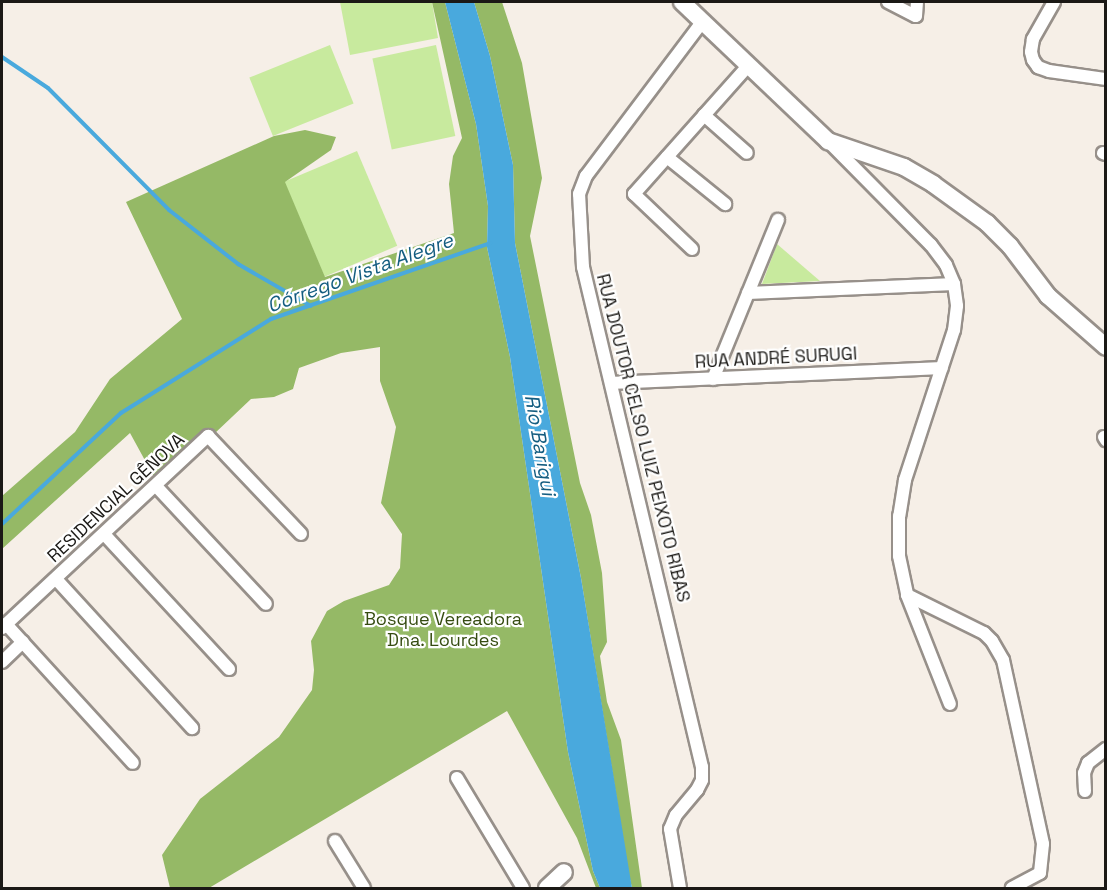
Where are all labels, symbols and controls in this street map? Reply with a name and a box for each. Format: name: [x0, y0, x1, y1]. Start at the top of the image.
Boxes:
water label: Córrego Vista Alegre: [263, 228, 457, 318]
street label: RUA DOUTOR CELSO LUIZ PEIXOTO RIBAS: [592, 272, 694, 604]
street label: RUA ANDRÉ SURUGI: [694, 343, 858, 373]
water label: Rio Barigui: [519, 393, 561, 497]
street label: RESIDENCIAL GÊNOVA: [43, 429, 189, 567]
park label: Bosque Vereadora Dna. Lourdes: [364, 609, 522, 652]

